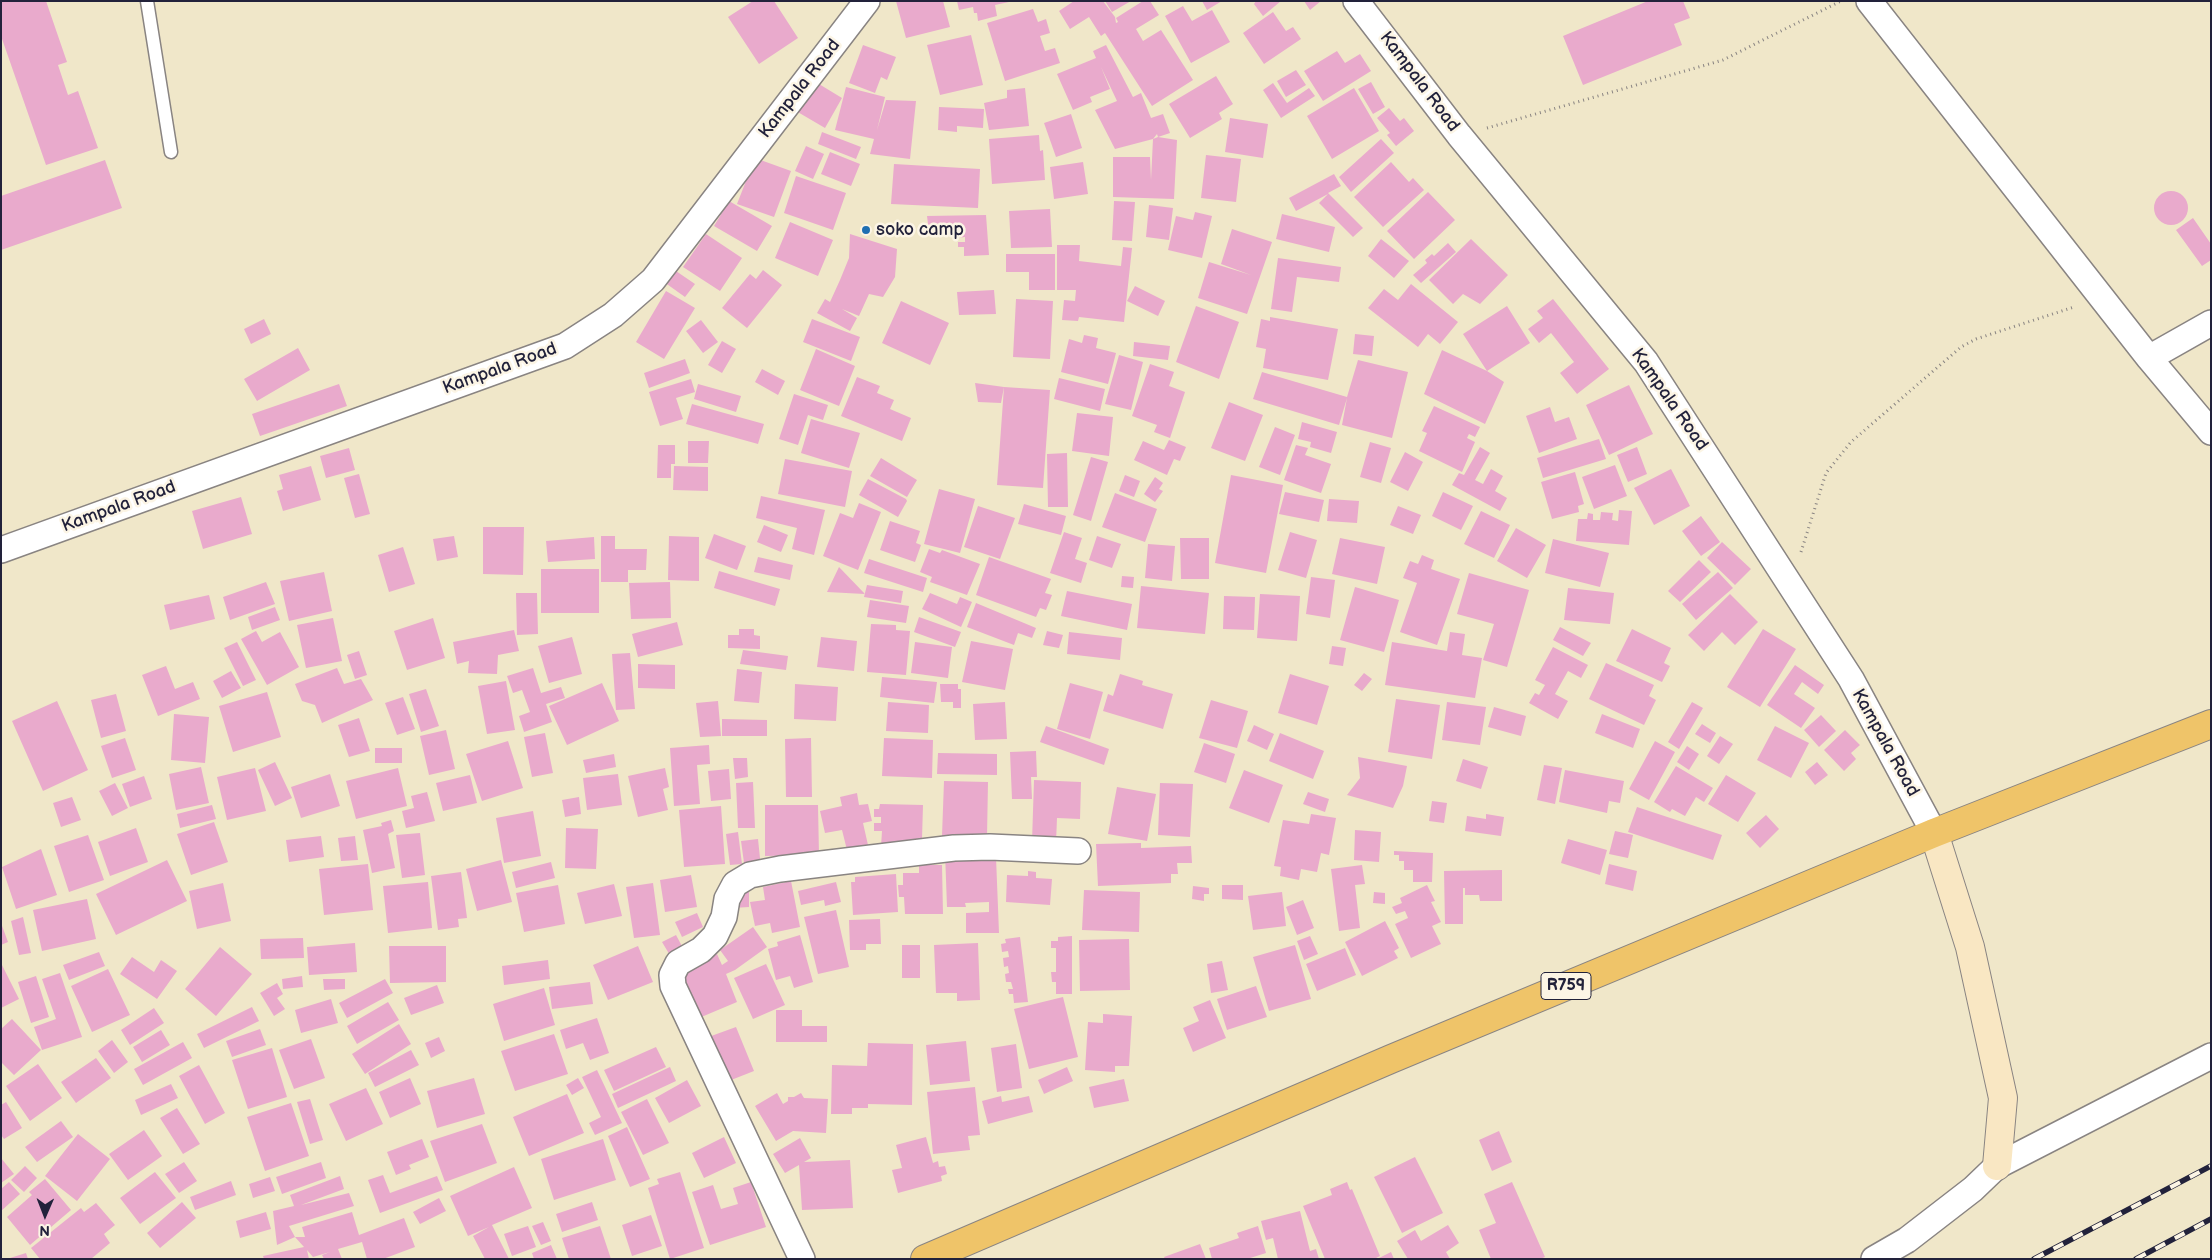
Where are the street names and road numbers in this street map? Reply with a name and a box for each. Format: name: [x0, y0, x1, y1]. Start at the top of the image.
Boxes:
street label: Kampala Road: [1374, 28, 1464, 136]
street label: Kampala Road: [755, 35, 845, 143]
street label: Kampala Road: [440, 338, 560, 400]
street label: Kampala Road: [1626, 345, 1712, 455]
street label: Kampala Road: [59, 476, 179, 538]
street label: Kampala Road: [1847, 685, 1923, 801]
road number: R759: [1541, 972, 1591, 999]

